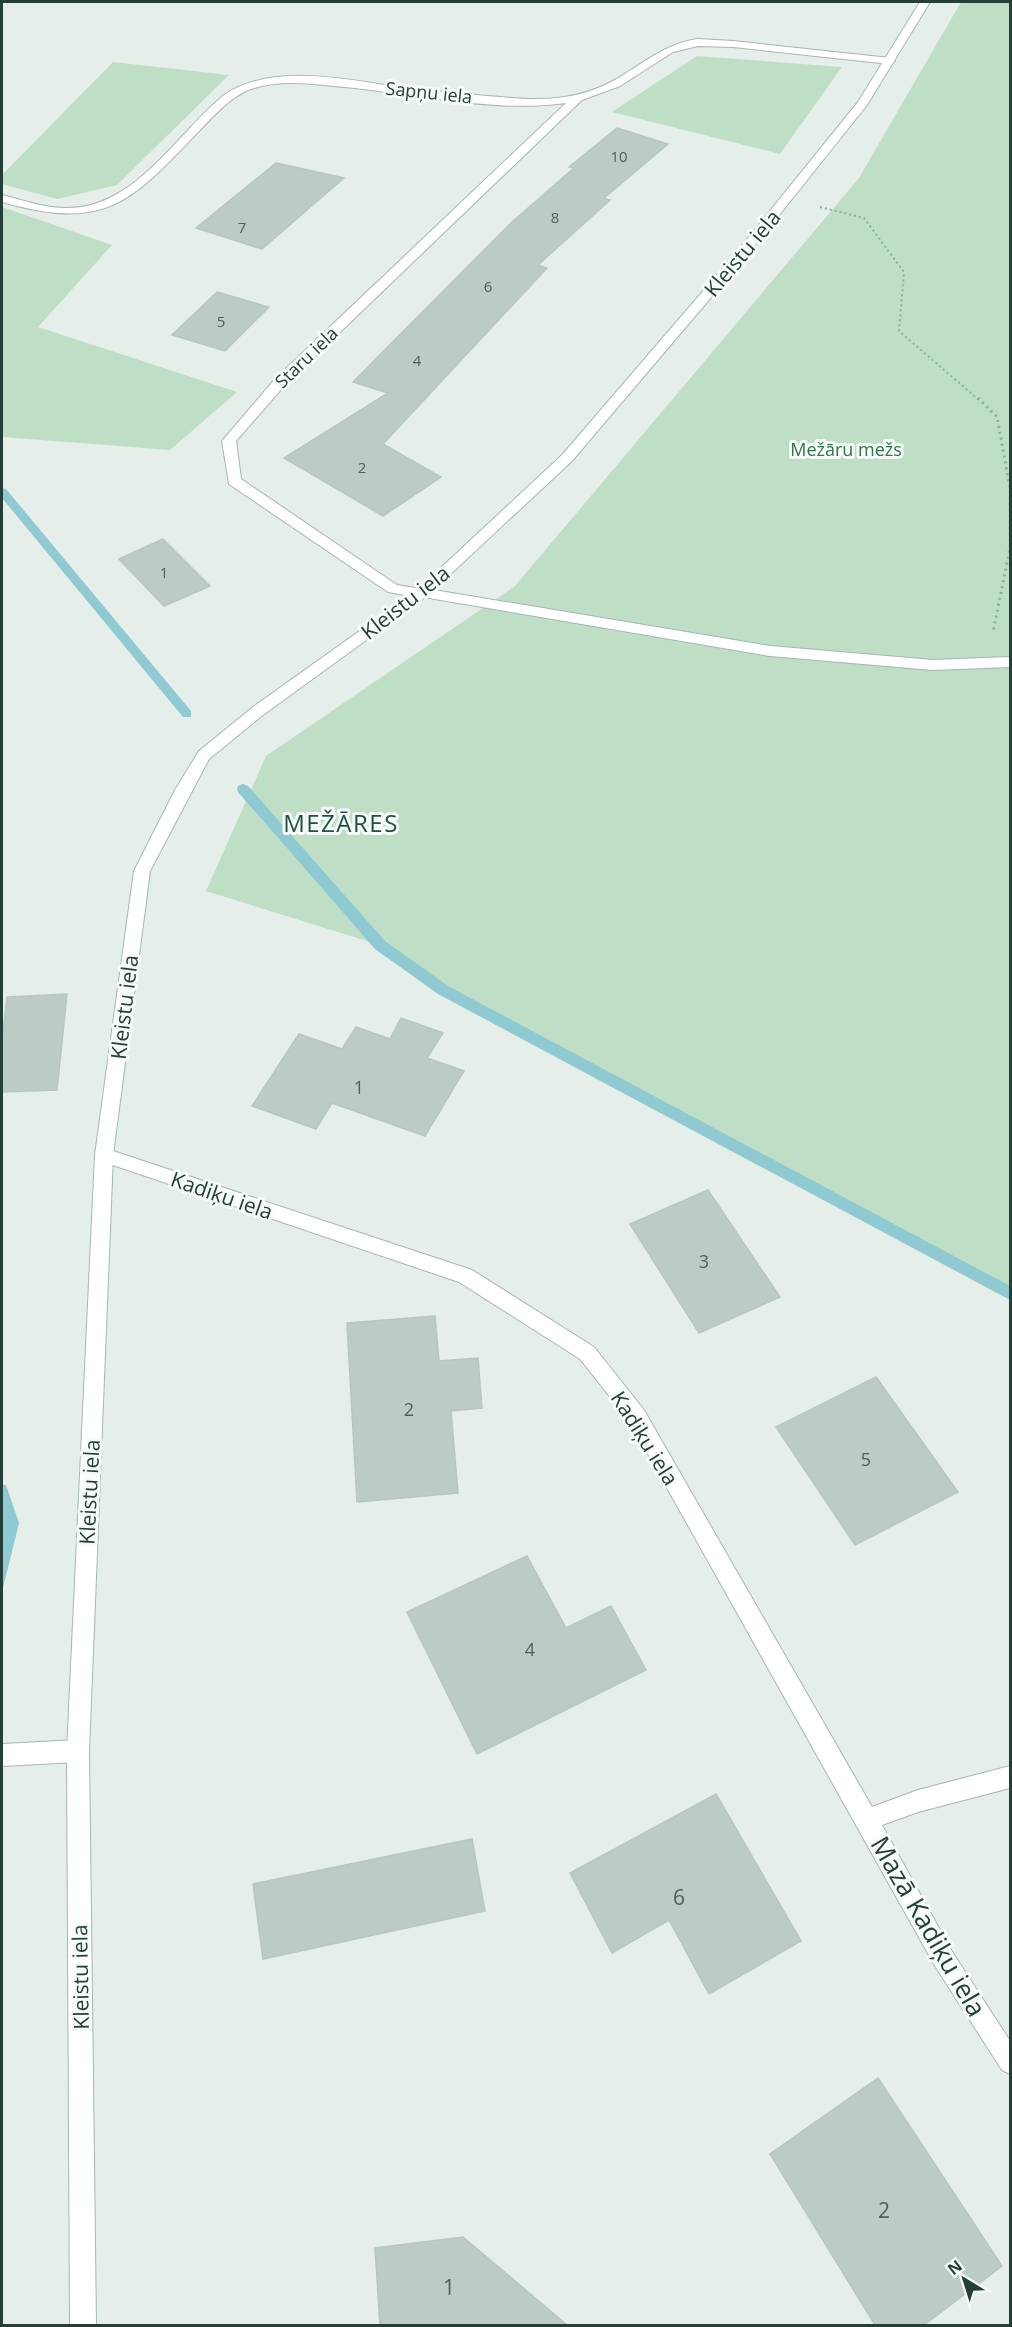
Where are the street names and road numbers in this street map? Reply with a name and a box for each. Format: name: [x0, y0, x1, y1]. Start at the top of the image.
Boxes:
street label: Sapņu iela: [385, 76, 473, 108]
street label: Kleistu iela: [697, 204, 787, 302]
street label: Staru iela: [269, 321, 343, 393]
street label: Kleistu iela: [355, 559, 455, 645]
street label: Kleistu iela: [104, 953, 144, 1061]
street label: Kadiķu iela: [167, 1164, 277, 1226]
street label: Kadiķu iela: [605, 1386, 685, 1490]
street label: Kleistu iela: [72, 1439, 106, 1545]
street label: Mazā Kadiķu iela: [863, 1829, 995, 2023]
street label: Kleistu iela: [65, 1924, 95, 2030]

